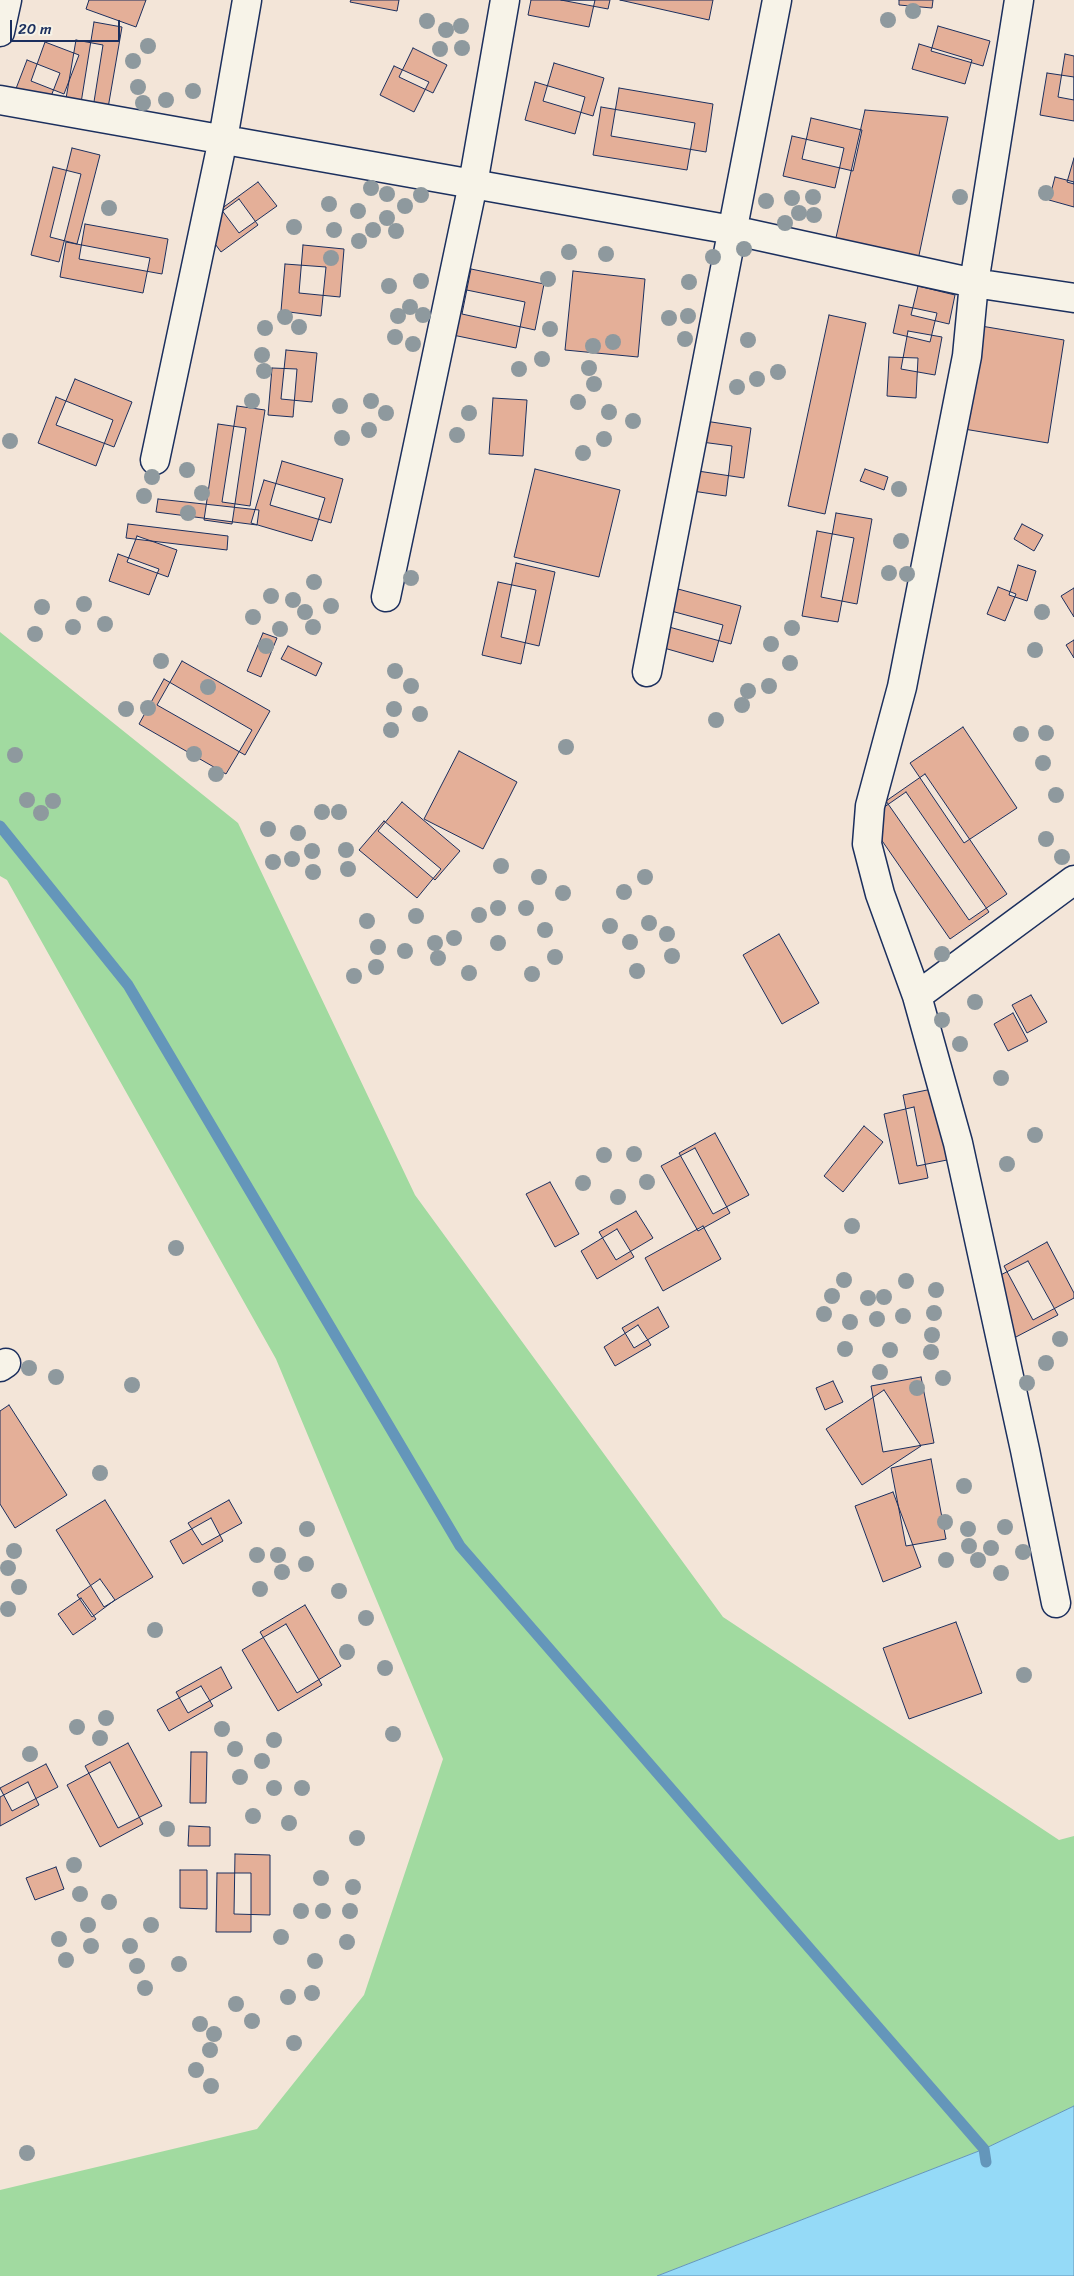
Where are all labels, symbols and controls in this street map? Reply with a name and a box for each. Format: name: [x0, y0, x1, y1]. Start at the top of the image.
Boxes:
scale bar: [12, 10, 122, 42]
text: 20 m: [18, 16, 52, 42]

